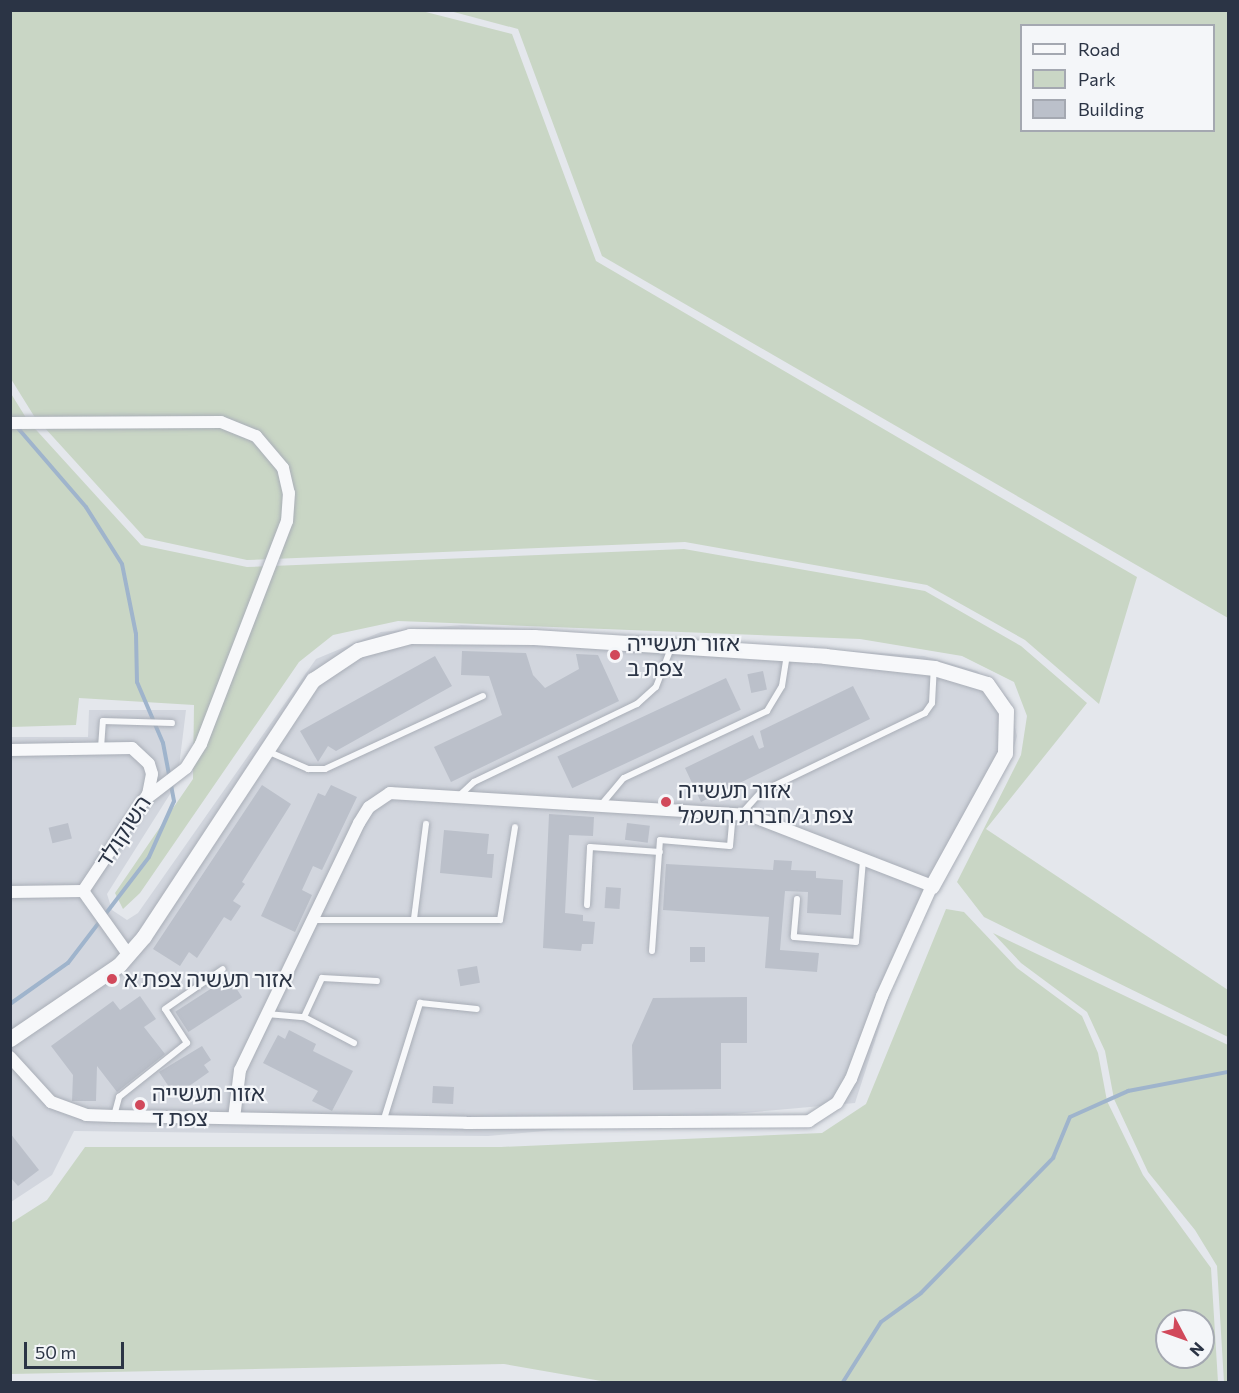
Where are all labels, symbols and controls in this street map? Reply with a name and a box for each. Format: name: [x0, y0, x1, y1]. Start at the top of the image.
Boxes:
legend: [1020, 24, 1215, 132]
text: Road: [1078, 38, 1120, 60]
text: Park: [1078, 68, 1116, 90]
text: Building: [1078, 98, 1144, 120]
place label: אזור תעשייה צפת ב: [627, 629, 740, 680]
marker: אזור תעשייה צפת ב: [608, 648, 622, 662]
place label: אזור תעשייה צפת ג/חברת חשמל: [678, 776, 854, 828]
street label: השוקולד: [90, 790, 156, 872]
marker: אזור תעשייה צפת ג/חברת חשמל: [659, 795, 673, 809]
place label: אזור תעשיה צפת א: [124, 966, 293, 992]
marker: אזור תעשיה צפת א: [105, 972, 119, 986]
place label: אזור תעשייה צפת ד: [152, 1079, 265, 1130]
marker: אזור תעשייה צפת ד: [133, 1098, 147, 1112]
north arrow: [1155, 1309, 1215, 1369]
scale bar: [27, 1330, 128, 1368]
text: N: [1186, 1339, 1209, 1361]
text: 50 m: [35, 1341, 76, 1363]

